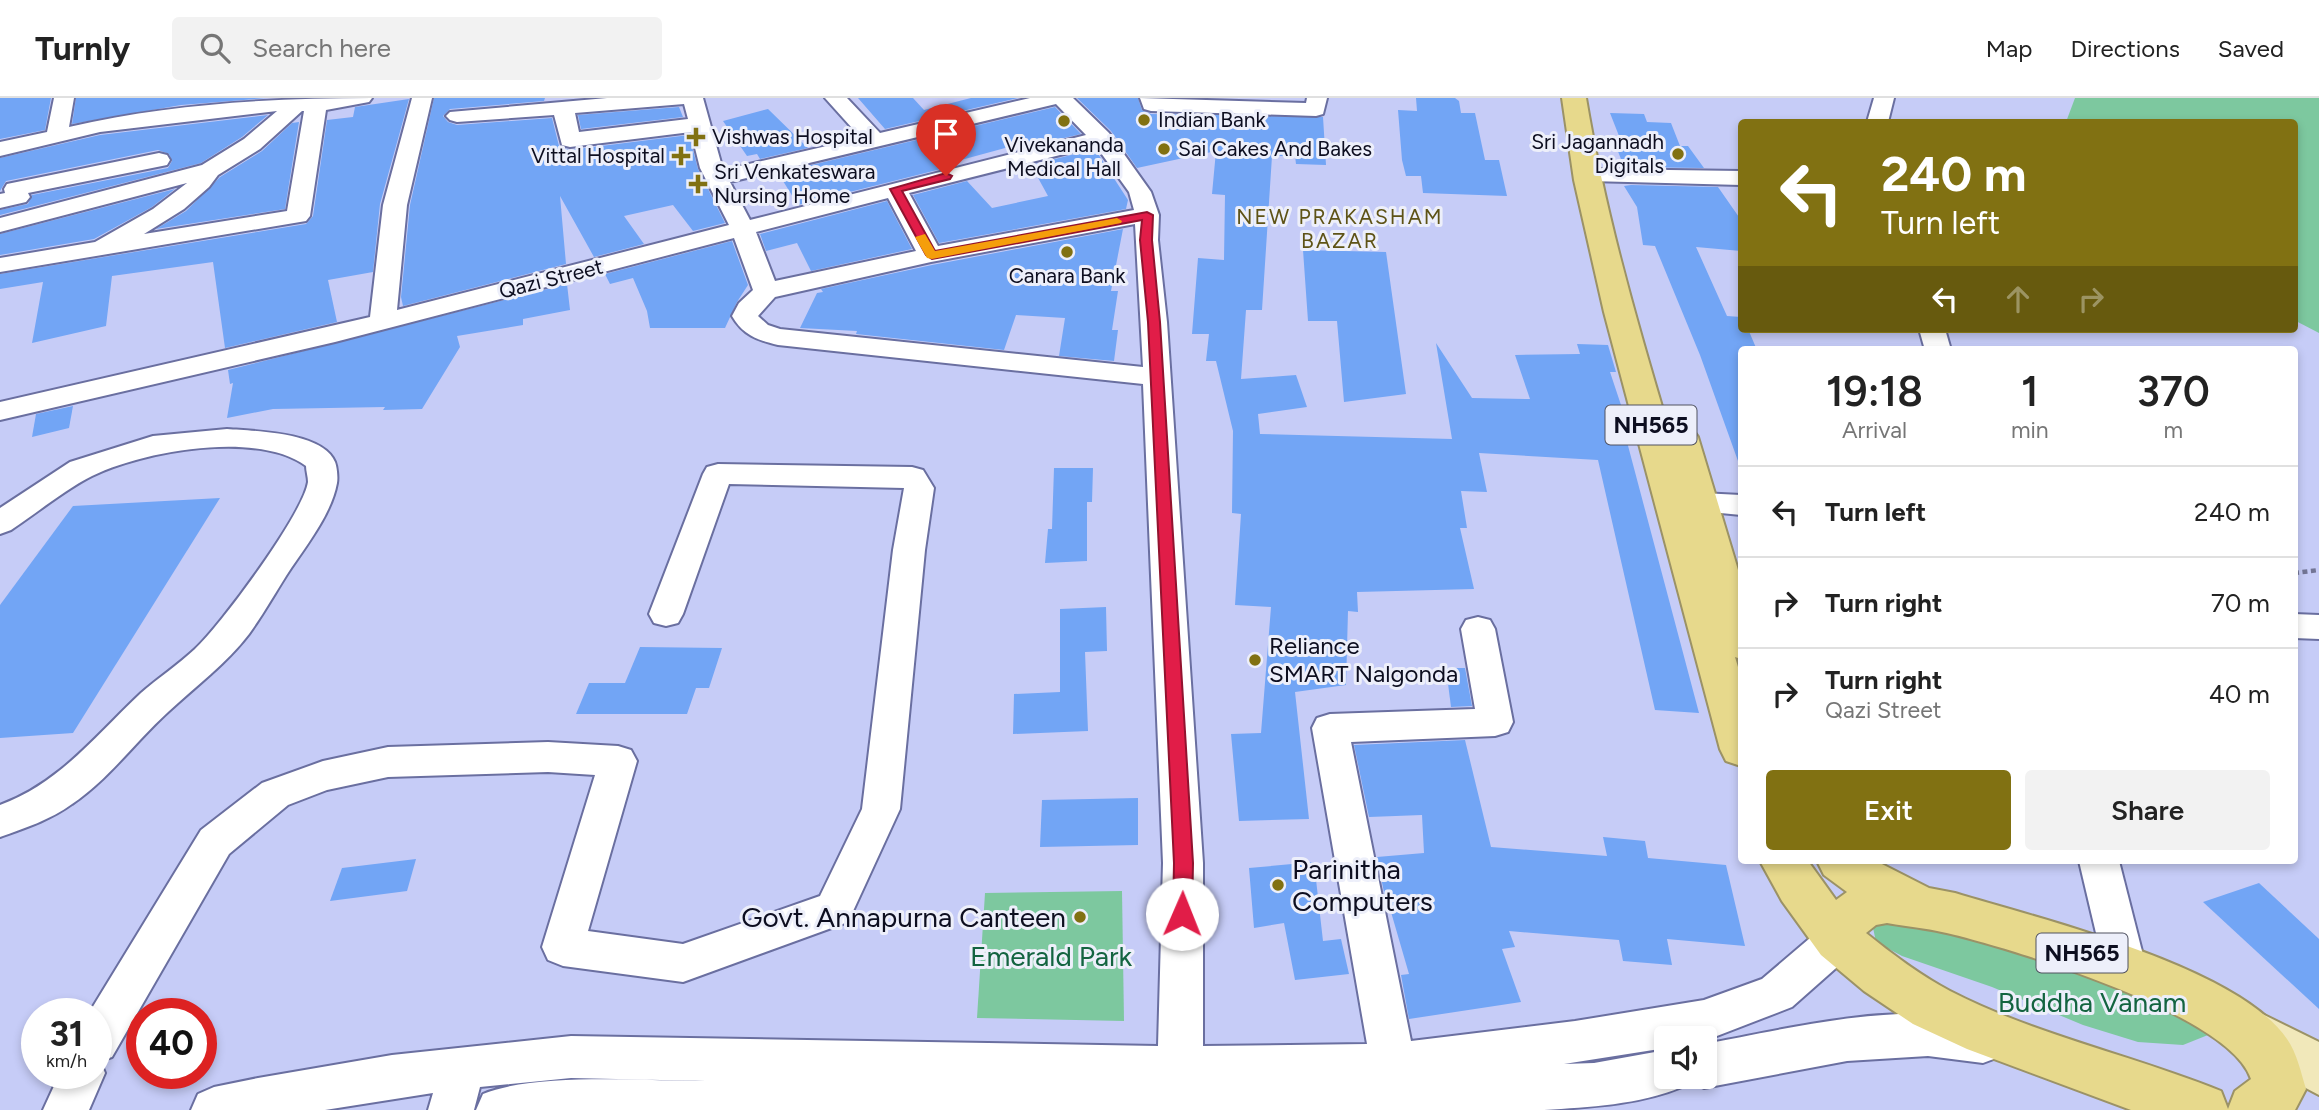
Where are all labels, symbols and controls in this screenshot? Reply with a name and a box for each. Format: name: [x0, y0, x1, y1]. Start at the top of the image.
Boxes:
search box: [172, 17, 662, 80]
text: Turnly: [35, 29, 130, 68]
icon: search: [196, 29, 234, 67]
text: Search here: [252, 32, 391, 64]
text: Map: [1986, 34, 2032, 63]
text: Directions: [2070, 34, 2180, 63]
text: Saved: [2218, 34, 2284, 63]
pin: [916, 104, 976, 176]
place label: Indian Bank: [1158, 107, 1266, 132]
marker: Indian Bank: [1136, 112, 1152, 128]
marker: Vivekananda Medical Hall: [1056, 113, 1072, 129]
icon: arrive: [927, 115, 965, 153]
place label: Vishwas Hospital: [712, 124, 873, 149]
marker: Vishwas Hospital: [686, 127, 706, 147]
place label: Sri Jagannadh Digitals: [1531, 129, 1664, 178]
place label: Vivekananda Medical Hall: [1004, 132, 1124, 181]
place label: Sai Cakes And Bakes: [1178, 136, 1372, 161]
marker: Sai Cakes And Bakes: [1156, 141, 1172, 157]
place label: Vittal Hospital: [531, 143, 665, 168]
text: 240 m: [1881, 144, 2027, 203]
marker: Vittal Hospital: [671, 146, 691, 166]
marker: Sri Jagannadh Digitals: [1670, 146, 1686, 162]
icon: left: [1766, 147, 1857, 238]
place label: Sri Venkateswara Nursing Home: [714, 159, 876, 208]
marker: Sri Venkateswara Nursing Home: [688, 174, 708, 194]
district label: NEW PRAKASHAM BAZAR: [1236, 204, 1444, 253]
text: Turn left: [1881, 204, 2000, 242]
marker: Canara Bank: [1059, 244, 1075, 260]
street label: Qazi Street: [496, 254, 606, 303]
place label: Canara Bank: [1009, 263, 1126, 288]
icon: left: [1926, 280, 1964, 318]
icon: ahead: [1999, 280, 2037, 318]
icon: right: [2072, 280, 2110, 318]
text: 19:18: [1826, 366, 1923, 417]
text: 1: [2021, 366, 2039, 417]
text: 370: [2137, 366, 2210, 417]
road number: NH565: [1606, 406, 1696, 444]
text: Arrival: [1842, 416, 1907, 444]
text: min: [2011, 416, 2049, 444]
text: m: [2164, 416, 2183, 444]
icon: left: [1766, 493, 1804, 531]
text: Turn left: [1825, 496, 1926, 528]
text: 240 m: [2194, 496, 2270, 528]
icon: right: [1766, 584, 1804, 622]
text: Turn right: [1825, 587, 1942, 619]
text: 70 m: [2211, 587, 2270, 619]
place label: Reliance SMART Nalgonda: [1269, 631, 1458, 688]
marker: Reliance SMART Nalgonda: [1247, 652, 1263, 668]
text: Turn right: [1825, 664, 1942, 696]
icon: right: [1766, 675, 1804, 713]
text: 40 m: [2209, 678, 2270, 710]
text: Qazi Street: [1825, 696, 1941, 724]
button: Exit: [1766, 770, 2011, 850]
button: Share: [2025, 770, 2270, 850]
place label: Parinitha Computers: [1292, 852, 1433, 918]
position arrow: [1145, 877, 1219, 951]
marker: Parinitha Computers: [1270, 877, 1286, 893]
place label: Govt. Annapurna Canteen: [741, 900, 1066, 934]
marker: Govt. Annapurna Canteen: [1072, 909, 1088, 925]
road number: NH565: [2036, 933, 2128, 972]
park label: Emerald Park: [970, 939, 1133, 973]
park label: Buddha Vanam: [1998, 985, 2186, 1019]
speed limit sign: 40: [126, 998, 217, 1089]
text: 31: [49, 1013, 84, 1055]
map controls: [1654, 1026, 1717, 1089]
button: sound: [1654, 1026, 1717, 1089]
text: km/h: [46, 1050, 87, 1072]

